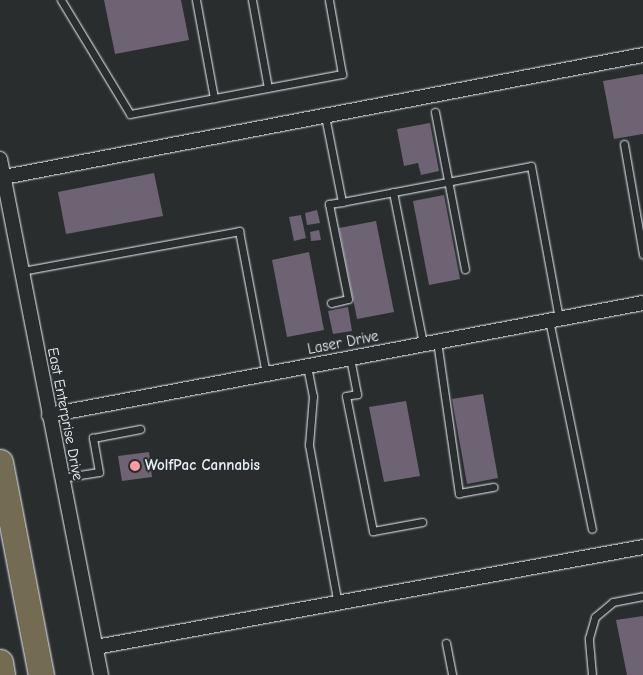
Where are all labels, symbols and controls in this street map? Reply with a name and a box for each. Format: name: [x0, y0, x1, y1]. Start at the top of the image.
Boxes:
street label: Laser Drive: [306, 327, 380, 359]
street label: East Enterprise Drive: [43, 346, 87, 482]
place label: WolfPac Cannabis: [145, 457, 260, 475]
marker: WolfPac Cannabis: [129, 460, 141, 472]

